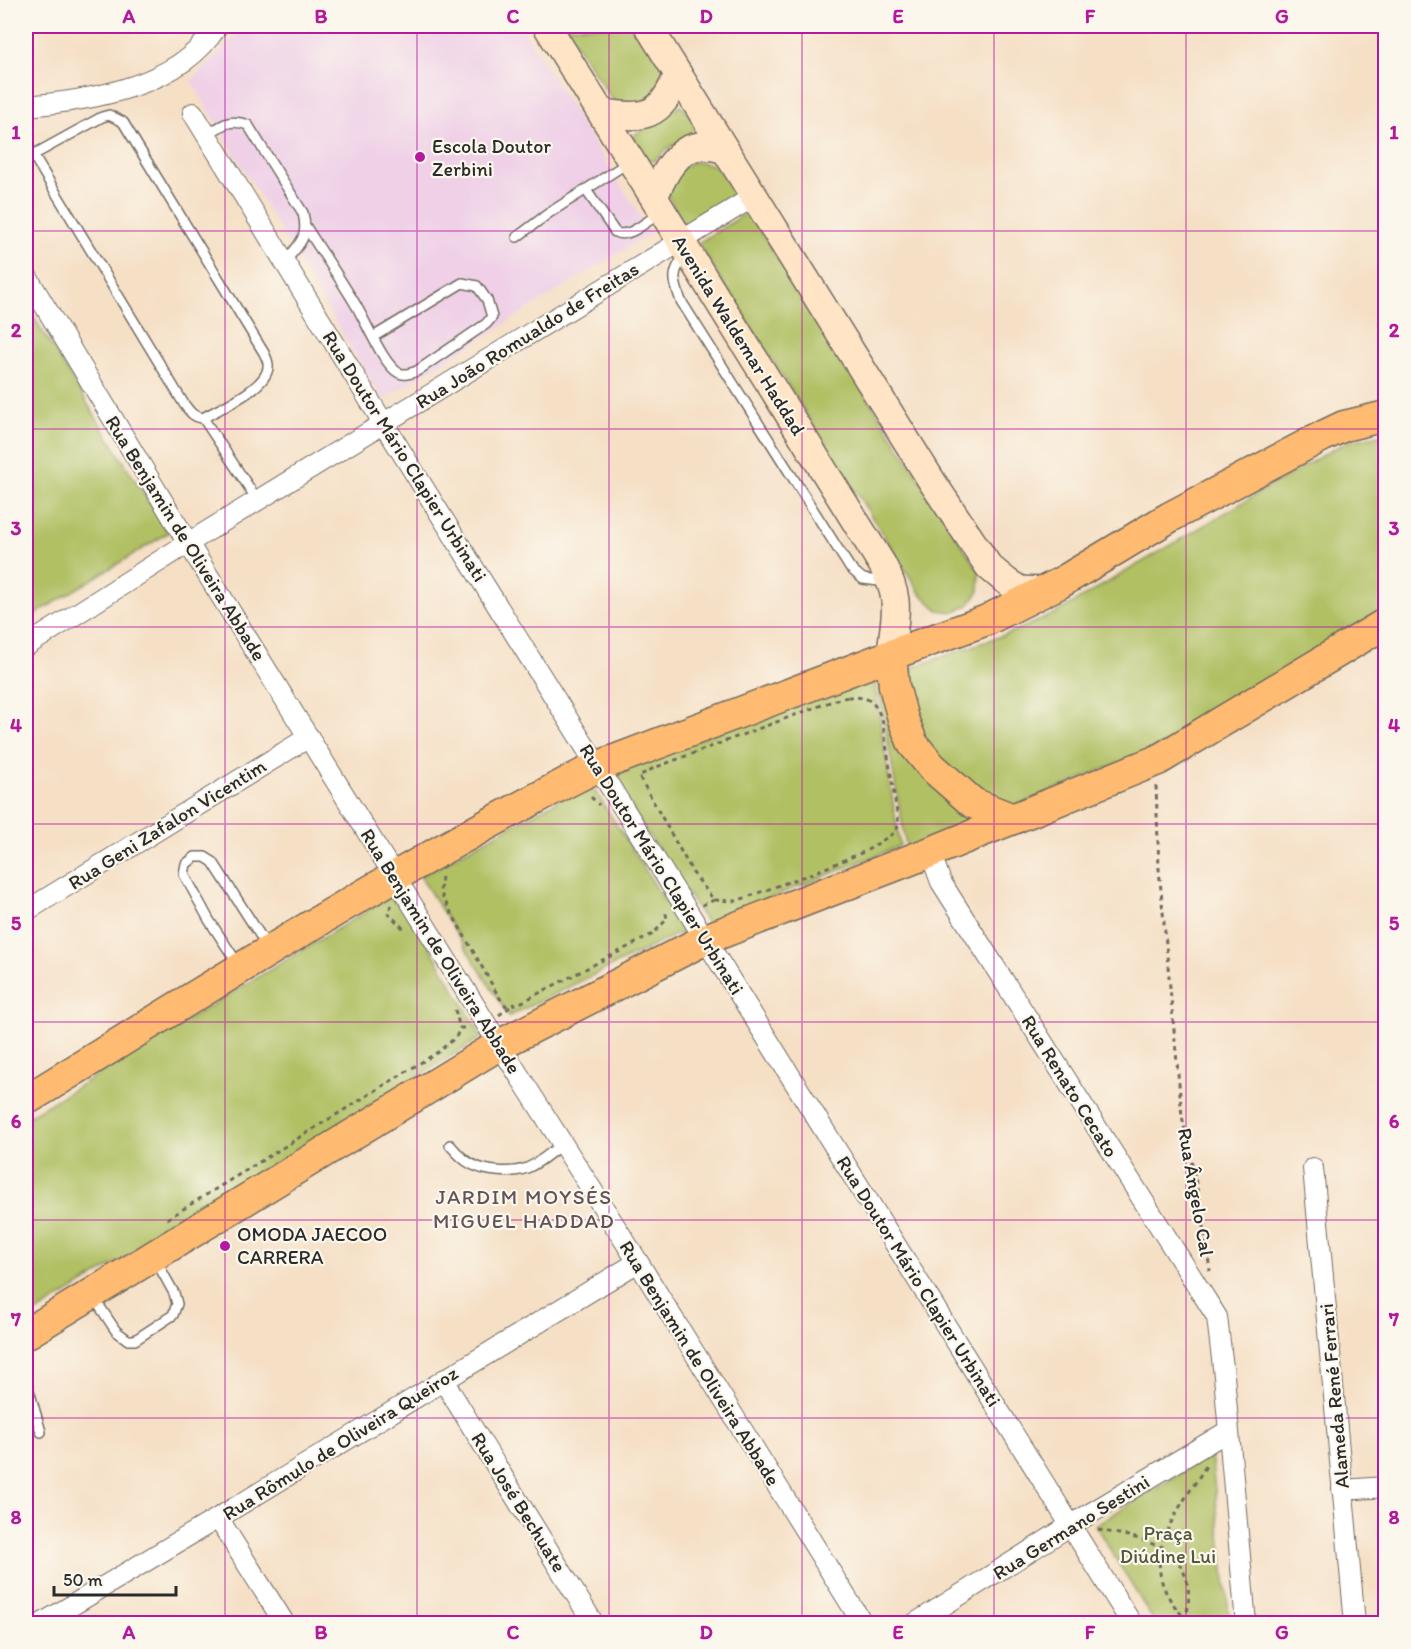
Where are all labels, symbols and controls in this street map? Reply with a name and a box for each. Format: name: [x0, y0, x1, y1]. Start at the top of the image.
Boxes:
text: A: [122, 4, 136, 28]
text: B: [315, 4, 328, 28]
text: C: [507, 4, 520, 28]
text: D: [699, 4, 713, 28]
text: E: [892, 4, 904, 28]
text: F: [1085, 4, 1096, 28]
text: G: [1275, 4, 1289, 28]
text: 1: [11, 120, 21, 144]
text: 1: [1389, 120, 1399, 144]
place label: Escola Doutor Zerbini: [432, 134, 551, 181]
marker: Escola Doutor Zerbini: [413, 150, 427, 164]
street label: Avenida Waldemar Haddad: [667, 230, 811, 440]
street label: Rua João Romualdo de Freitas: [411, 256, 643, 414]
text: 2: [11, 318, 22, 342]
text: 2: [1389, 318, 1400, 342]
street label: Rua Doutor Mário Clapier Urbinati: [318, 326, 492, 586]
street label: Rua Benjamin de Oliveira Abbade: [100, 411, 272, 665]
text: 3: [11, 516, 22, 540]
text: 3: [1389, 516, 1400, 540]
text: 4: [10, 713, 22, 737]
text: 4: [1388, 713, 1400, 737]
street label: Rua Doutor Mário Clapier Urbinati: [575, 739, 749, 999]
street label: Rua Geni Zafalon Vicentim: [64, 753, 270, 895]
street label: Rua Benjamin de Oliveira Abbade: [355, 824, 527, 1078]
text: 5: [11, 911, 22, 935]
text: 5: [1389, 911, 1400, 935]
street label: Rua Renato Cecato: [1017, 1010, 1123, 1162]
text: 6: [11, 1109, 22, 1133]
text: 6: [1389, 1109, 1400, 1133]
street label: Rua Ângelo Cal: [1173, 1126, 1219, 1258]
street label: Rua Doutor Mário Clapier Urbinati: [832, 1151, 1006, 1411]
district label: JARDIM MOYSÉS MIGUEL HADDAD: [433, 1184, 615, 1233]
place label: OMODA JAECOO CARRERA: [237, 1222, 387, 1269]
street label: Rua Benjamin de Oliveira Abbade: [614, 1236, 786, 1490]
marker: OMODA JAECOO CARRERA: [218, 1239, 232, 1253]
street label: Alameda René Ferrari: [1314, 1302, 1354, 1490]
text: 7: [10, 1307, 21, 1331]
text: 7: [1388, 1307, 1399, 1331]
street label: Rua Rômulo de Oliveira Queiroz: [218, 1361, 462, 1525]
street label: Rua José Bechuate: [466, 1428, 572, 1576]
street label: Rua Germano Sestini: [988, 1469, 1154, 1585]
text: 8: [11, 1505, 22, 1529]
text: 8: [1389, 1505, 1400, 1529]
park label: Praça Diúdine Lui: [1120, 1521, 1216, 1568]
scale bar: [54, 1559, 176, 1597]
text: 50 m: [63, 1569, 103, 1591]
text: A: [122, 1620, 136, 1644]
text: B: [315, 1620, 328, 1644]
text: C: [507, 1620, 520, 1644]
text: D: [699, 1620, 713, 1644]
text: E: [892, 1620, 904, 1644]
text: F: [1085, 1620, 1096, 1644]
text: G: [1275, 1620, 1289, 1644]

